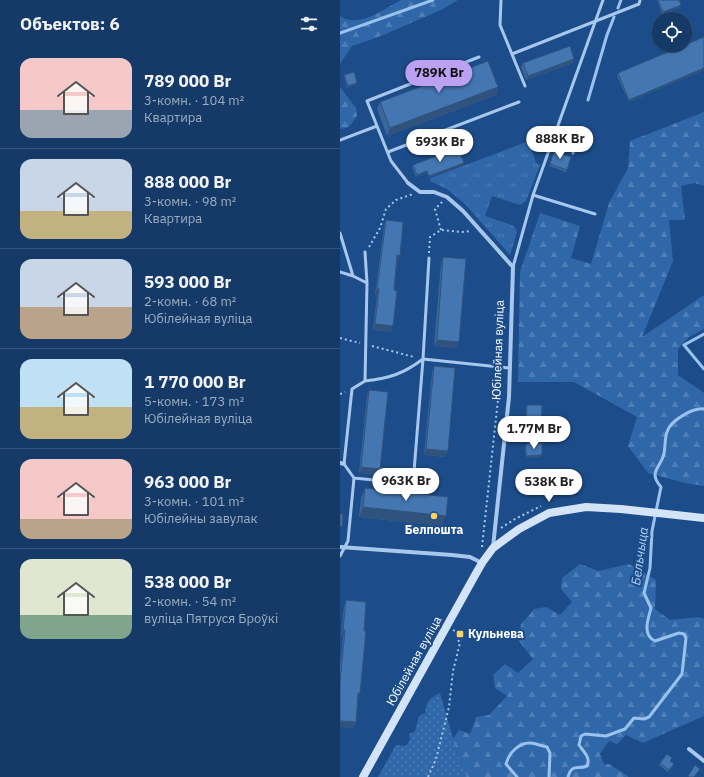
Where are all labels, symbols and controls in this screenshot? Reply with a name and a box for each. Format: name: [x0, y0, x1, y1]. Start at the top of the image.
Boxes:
map controls: [652, 12, 692, 52]
button: locate: [652, 12, 692, 52]
text: Объектов: 6: [20, 13, 120, 35]
icon: filters: [298, 13, 320, 35]
pin: 789K Br: [402, 60, 476, 94]
text: 789K Br: [414, 64, 464, 81]
text: 789 000 Br: [144, 70, 231, 92]
icon: home: [52, 74, 100, 122]
text: 3-комн. · 104 m²: [144, 92, 244, 109]
text: Квартира: [144, 109, 202, 126]
pin: 888K Br: [523, 126, 597, 160]
pin: 593K Br: [403, 129, 477, 163]
text: 888K Br: [535, 130, 585, 147]
text: 593K Br: [415, 133, 465, 150]
text: 888 000 Br: [144, 171, 231, 193]
icon: home: [52, 175, 100, 223]
text: 3-комн. · 98 m²: [144, 193, 236, 210]
text: Квартира: [144, 210, 202, 227]
text: 593 000 Br: [144, 271, 231, 293]
icon: home: [52, 275, 100, 323]
text: 2-комн. · 68 m²: [144, 293, 236, 310]
street label: Юбілейная вуліца: [488, 299, 507, 400]
text: Юбілейная вуліца: [144, 310, 253, 327]
text: 1 770 000 Br: [144, 371, 246, 393]
icon: home: [52, 375, 100, 423]
text: 5-комн. · 173 m²: [144, 393, 244, 410]
text: Юбілейная вуліца: [144, 410, 253, 427]
pin: 1.77M Br: [493, 416, 575, 450]
text: 1.77M Br: [506, 420, 562, 437]
pin: 963K Br: [369, 468, 443, 502]
pin: 538K Br: [512, 469, 586, 503]
text: 963 000 Br: [144, 471, 231, 493]
text: 963K Br: [381, 472, 431, 489]
text: 538K Br: [524, 473, 574, 490]
icon: home: [52, 475, 100, 523]
text: 3-комн. · 101 m²: [144, 493, 244, 510]
text: Юбілейны завулак: [144, 510, 258, 527]
marker: Белпошта: [429, 511, 439, 521]
place label: Белпошта: [405, 522, 464, 537]
water label: Бельчыца: [627, 526, 652, 586]
text: 538 000 Br: [144, 571, 231, 593]
icon: home: [52, 575, 100, 623]
text: 2-комн. · 54 m²: [144, 593, 236, 610]
text: вуліца Пятруся Броўкі: [144, 610, 278, 627]
street label: Юбілейная вуліца: [383, 613, 445, 708]
place label: Кульнева: [468, 626, 524, 641]
marker: Кульнева: [455, 629, 465, 639]

